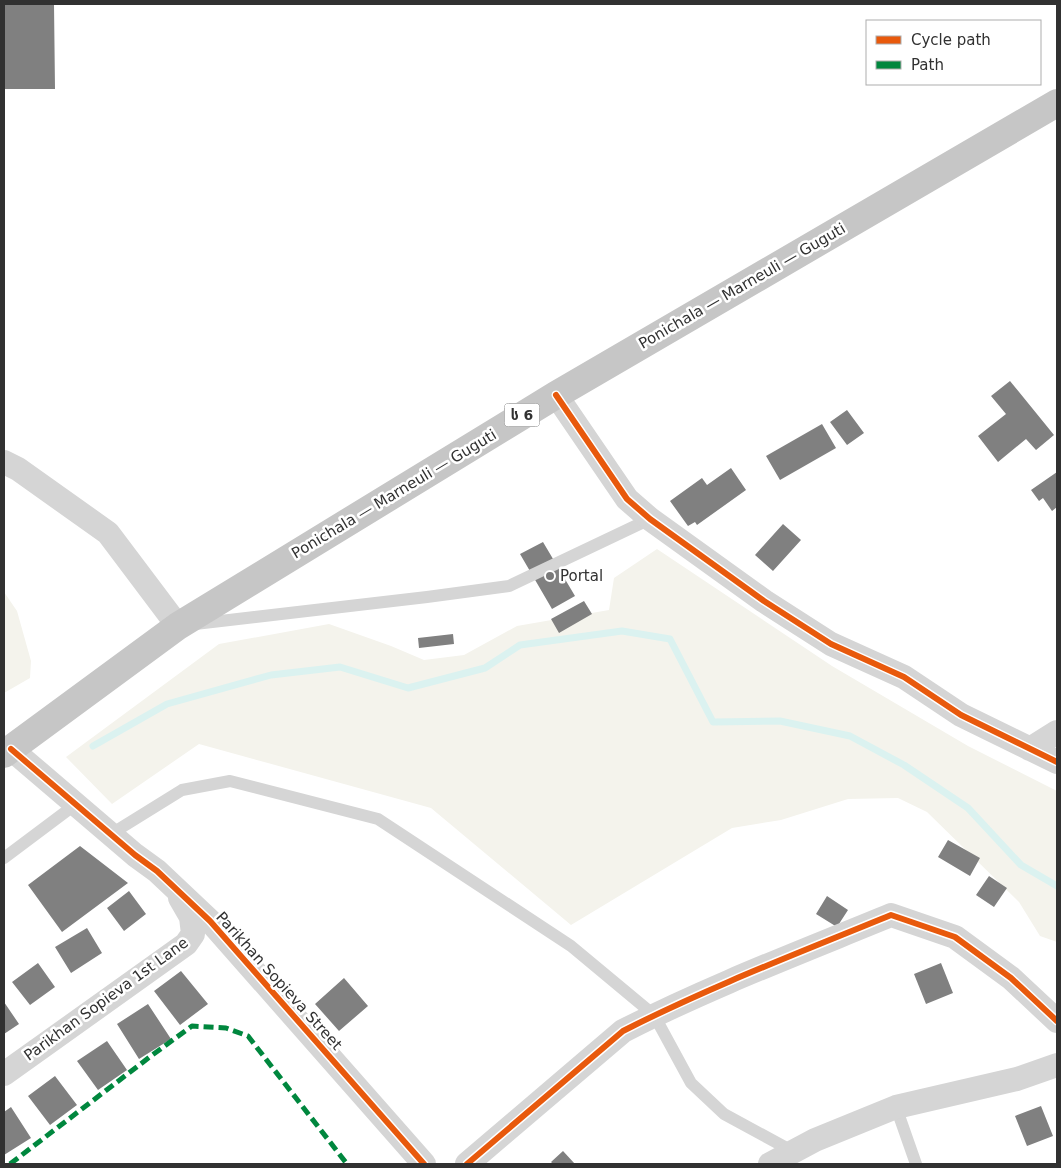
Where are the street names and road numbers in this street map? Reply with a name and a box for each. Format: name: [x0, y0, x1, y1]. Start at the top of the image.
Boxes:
street label: Ponichala — Marneuli — Guguti: [635, 219, 849, 353]
road number: ს 6: [504, 404, 540, 426]
street label: Ponichala — Marneuli — Guguti: [288, 426, 500, 562]
street label: Parikhan Sopieva Street: [212, 908, 346, 1054]
street label: Parikhan Sopieva 1st Lane: [20, 933, 192, 1065]

